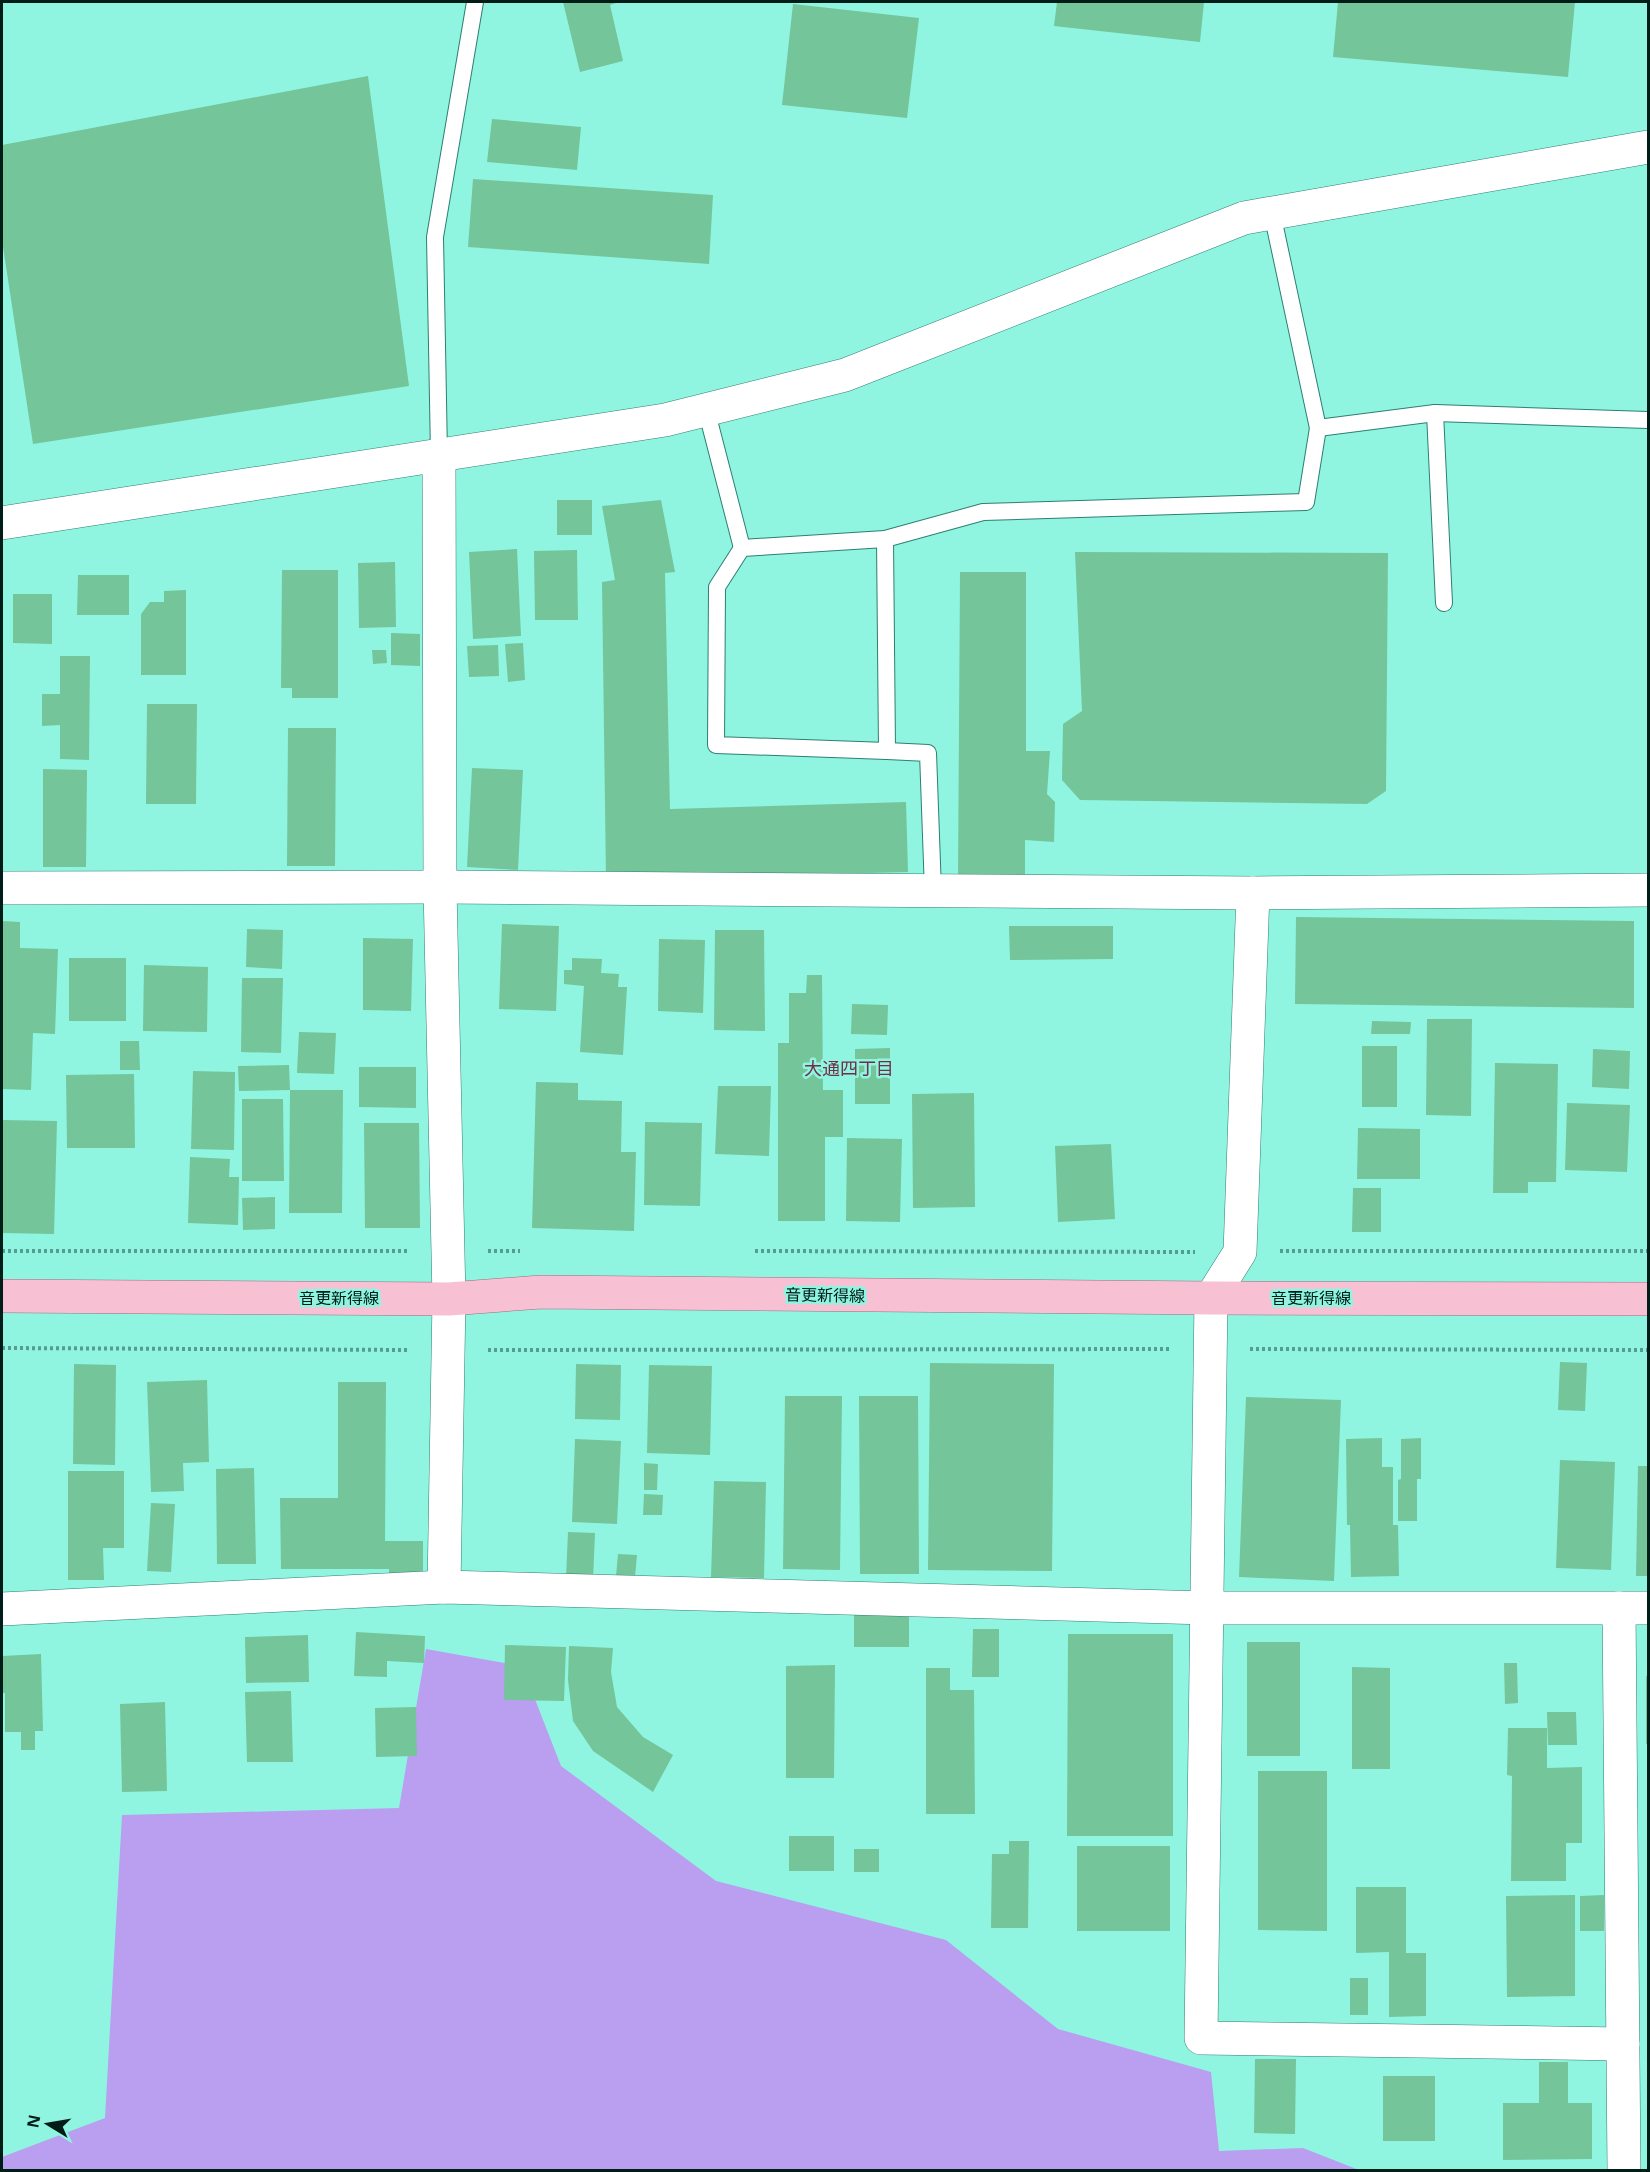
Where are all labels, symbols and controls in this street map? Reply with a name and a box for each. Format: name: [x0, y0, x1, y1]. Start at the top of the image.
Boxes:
district label: 大通四丁目: [804, 1056, 894, 1080]
street label: 音更新得線: [785, 1283, 865, 1307]
street label: 音更新得線: [299, 1287, 379, 1309]
street label: 音更新得線: [1271, 1287, 1351, 1309]
north arrow: [18, 2094, 78, 2154]
text: N: [21, 2113, 45, 2130]

